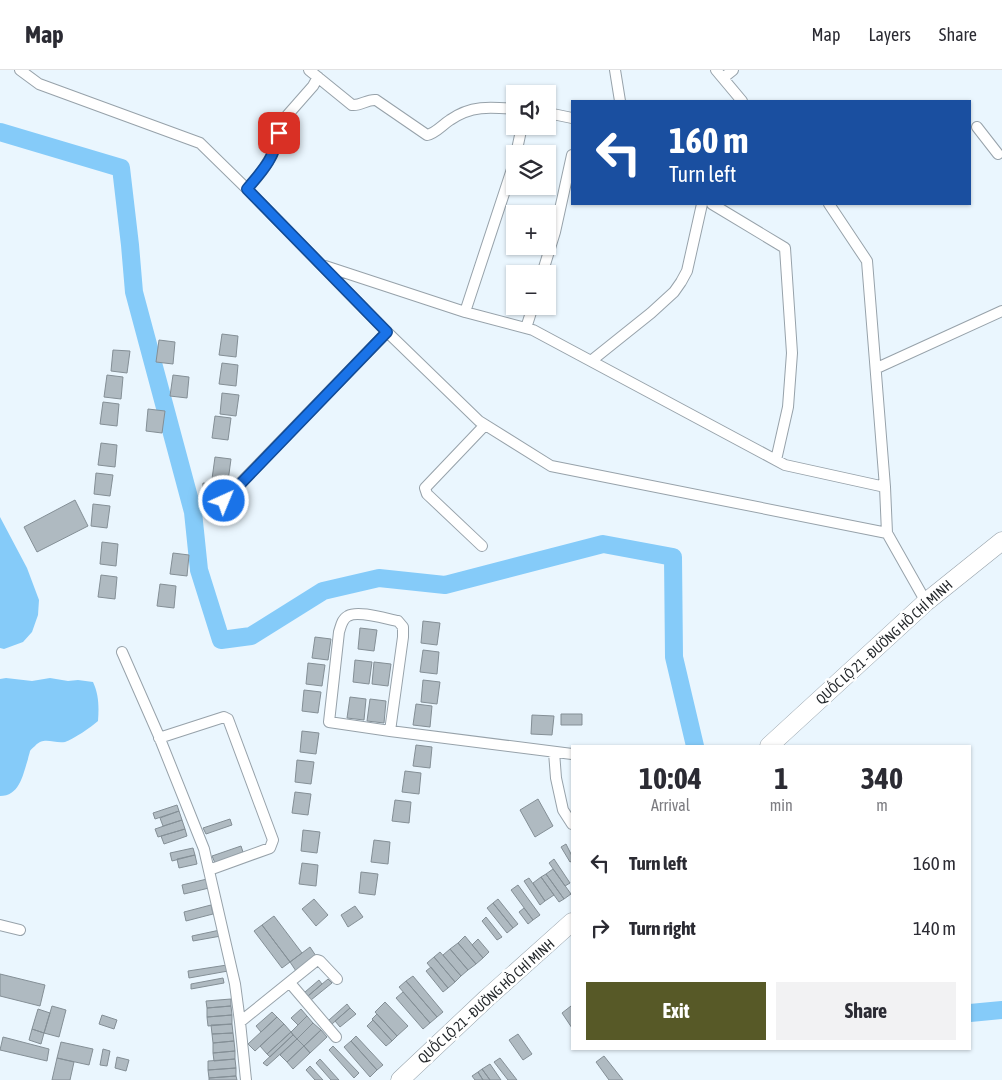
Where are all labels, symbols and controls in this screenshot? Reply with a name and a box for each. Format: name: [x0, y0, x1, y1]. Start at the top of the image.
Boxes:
text: Map: [25, 21, 64, 48]
text: Map: [811, 24, 840, 45]
text: Layers: [868, 24, 911, 45]
text: Share: [939, 24, 977, 45]
map controls: [506, 85, 556, 315]
button: sound: [506, 85, 556, 135]
pin: [258, 112, 300, 154]
icon: arrive: [265, 119, 293, 147]
icon: left: [586, 120, 651, 185]
text: 160 m: [669, 120, 748, 160]
button: layers: [506, 145, 556, 195]
text: Turn left: [669, 161, 736, 187]
button: +: [506, 205, 556, 255]
button: −: [506, 265, 556, 315]
position arrow: [197, 474, 249, 526]
street label: QUỐC LỘ 21 - ĐƯỜNG HỒ CHÍ MINH: [811, 575, 955, 707]
text: 10:04: [639, 761, 702, 795]
text: 1: [774, 761, 788, 795]
text: 340: [861, 761, 903, 795]
text: Arrival: [651, 796, 690, 814]
text: min: [770, 796, 793, 814]
text: m: [876, 796, 888, 814]
icon: left: [586, 849, 614, 877]
text: Turn left: [629, 852, 687, 874]
text: 160 m: [913, 852, 956, 874]
icon: right: [586, 914, 614, 942]
text: Turn right: [629, 917, 696, 939]
text: 140 m: [913, 917, 956, 939]
street label: QUỐC LỘ 21 - ĐƯỜNG HỒ CHÍ MINH: [413, 934, 557, 1066]
button: Exit: [586, 982, 766, 1040]
button: Share: [776, 982, 956, 1040]

